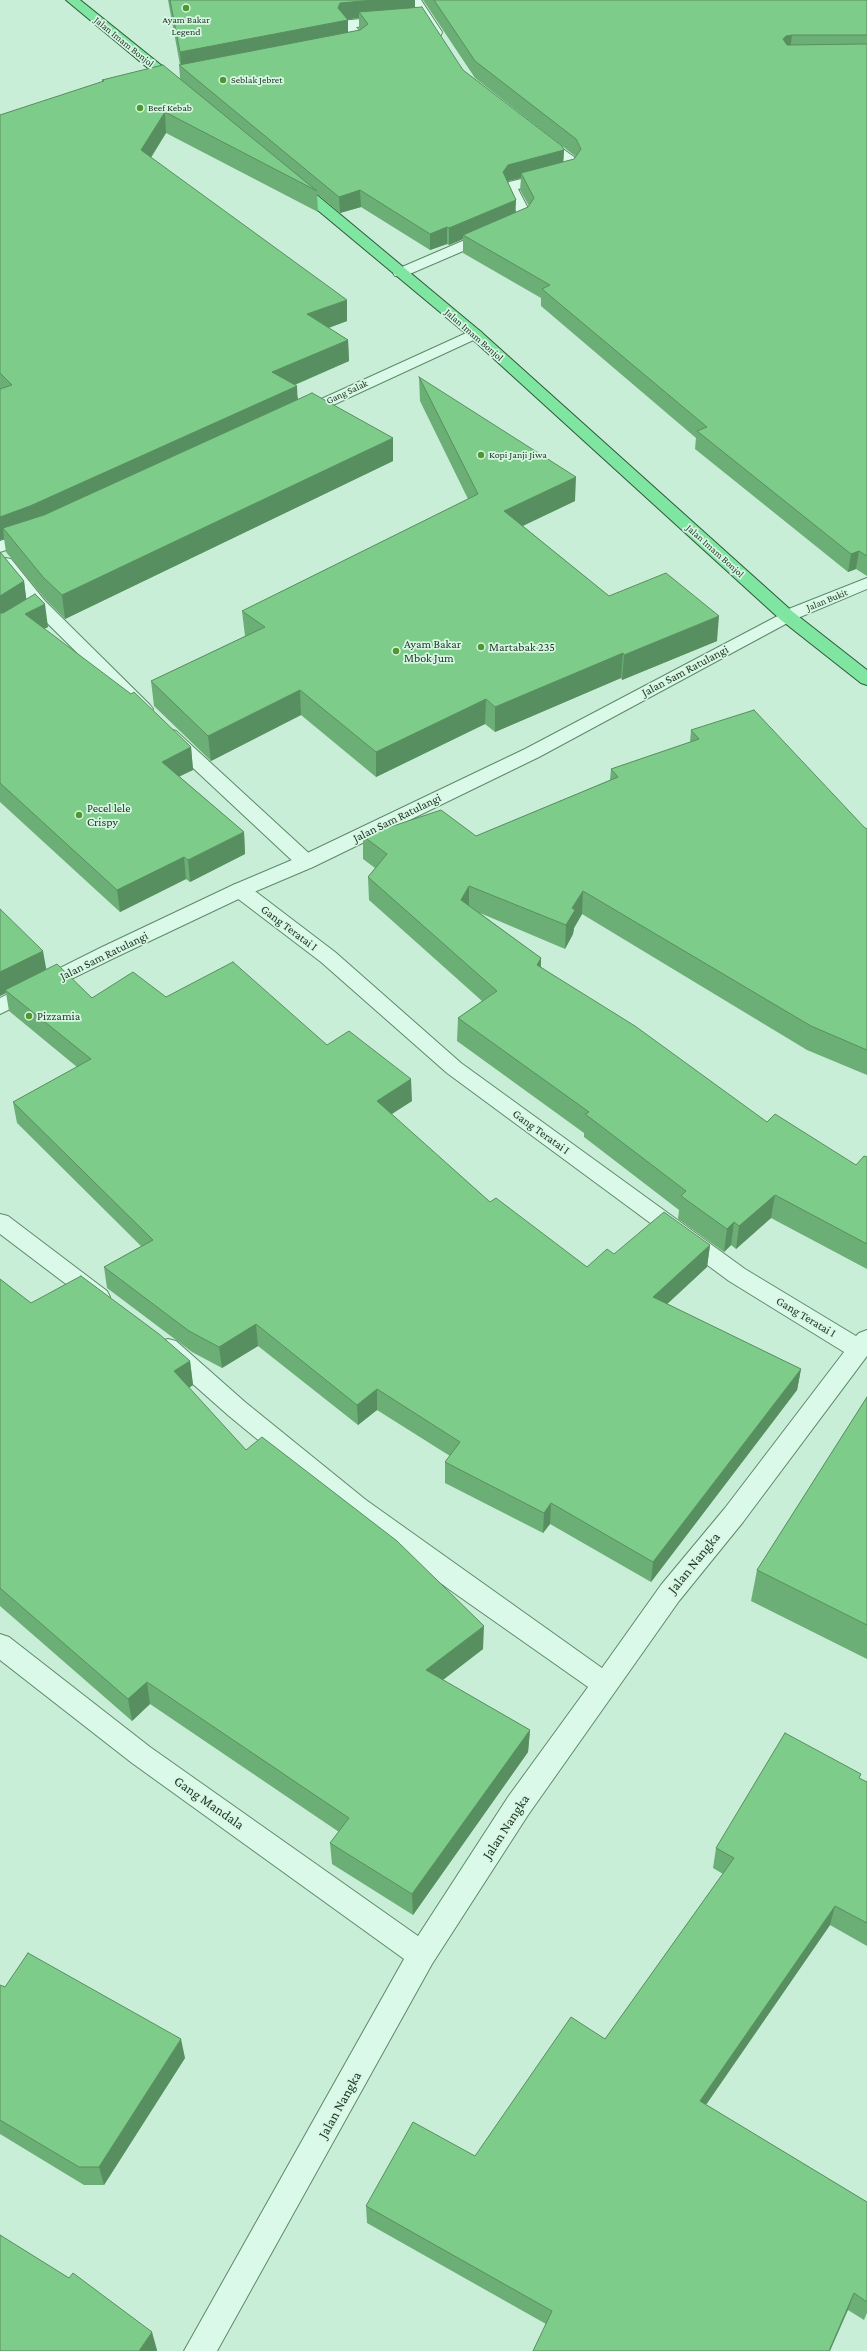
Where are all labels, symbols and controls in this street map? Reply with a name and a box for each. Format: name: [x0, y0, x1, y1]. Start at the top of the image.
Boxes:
marker: Ayam Bakar Legend: [181, 3, 191, 13]
street label: Jalan Imam Bonjol: [92, 14, 156, 70]
place label: Ayam Bakar Legend: [162, 14, 210, 38]
place label: Seblak Jebret: [231, 74, 283, 86]
marker: Seblak Jebret: [218, 75, 228, 85]
place label: Beef Kebab: [148, 102, 192, 114]
marker: Beef Kebab: [135, 103, 145, 113]
street label: Jalan Imam Bonjol: [442, 306, 506, 364]
street label: Gang Salak: [324, 377, 370, 407]
place label: Kopi Janji Jiwa: [489, 449, 547, 461]
marker: Kopi Janji Jiwa: [476, 450, 486, 460]
street label: Jalan Imam Bonjol: [684, 522, 746, 580]
street label: Jalan Bukit: [805, 586, 849, 614]
place label: Ayam Bakar Mbok Jum: [404, 637, 461, 665]
place label: Martabak 235: [489, 640, 555, 654]
marker: Martabak 235: [476, 642, 486, 652]
street label: Jalan Sam Ratulangi: [639, 642, 731, 700]
marker: Ayam Bakar Mbok Jum: [391, 646, 401, 656]
street label: Jalan Sam Ratulangi: [351, 790, 443, 846]
place label: Pecel lele Crispy: [87, 801, 131, 829]
marker: Pecel lele Crispy: [74, 810, 84, 820]
street label: Gang Teratai I: [258, 902, 320, 954]
street label: Jalan Sam Ratulangi: [58, 928, 150, 984]
place label: Pizzamia: [37, 1009, 80, 1023]
marker: Pizzamia: [24, 1011, 34, 1021]
street label: Gang Teratai I: [510, 1106, 572, 1158]
street label: Gang Teratai I: [774, 1294, 838, 1340]
street label: Jalan Nangka: [664, 1529, 724, 1597]
street label: Gang Mandala: [171, 1773, 247, 1833]
street label: Jalan Nangka: [479, 1791, 533, 1863]
street label: Jalan Nangka: [315, 2069, 365, 2141]

